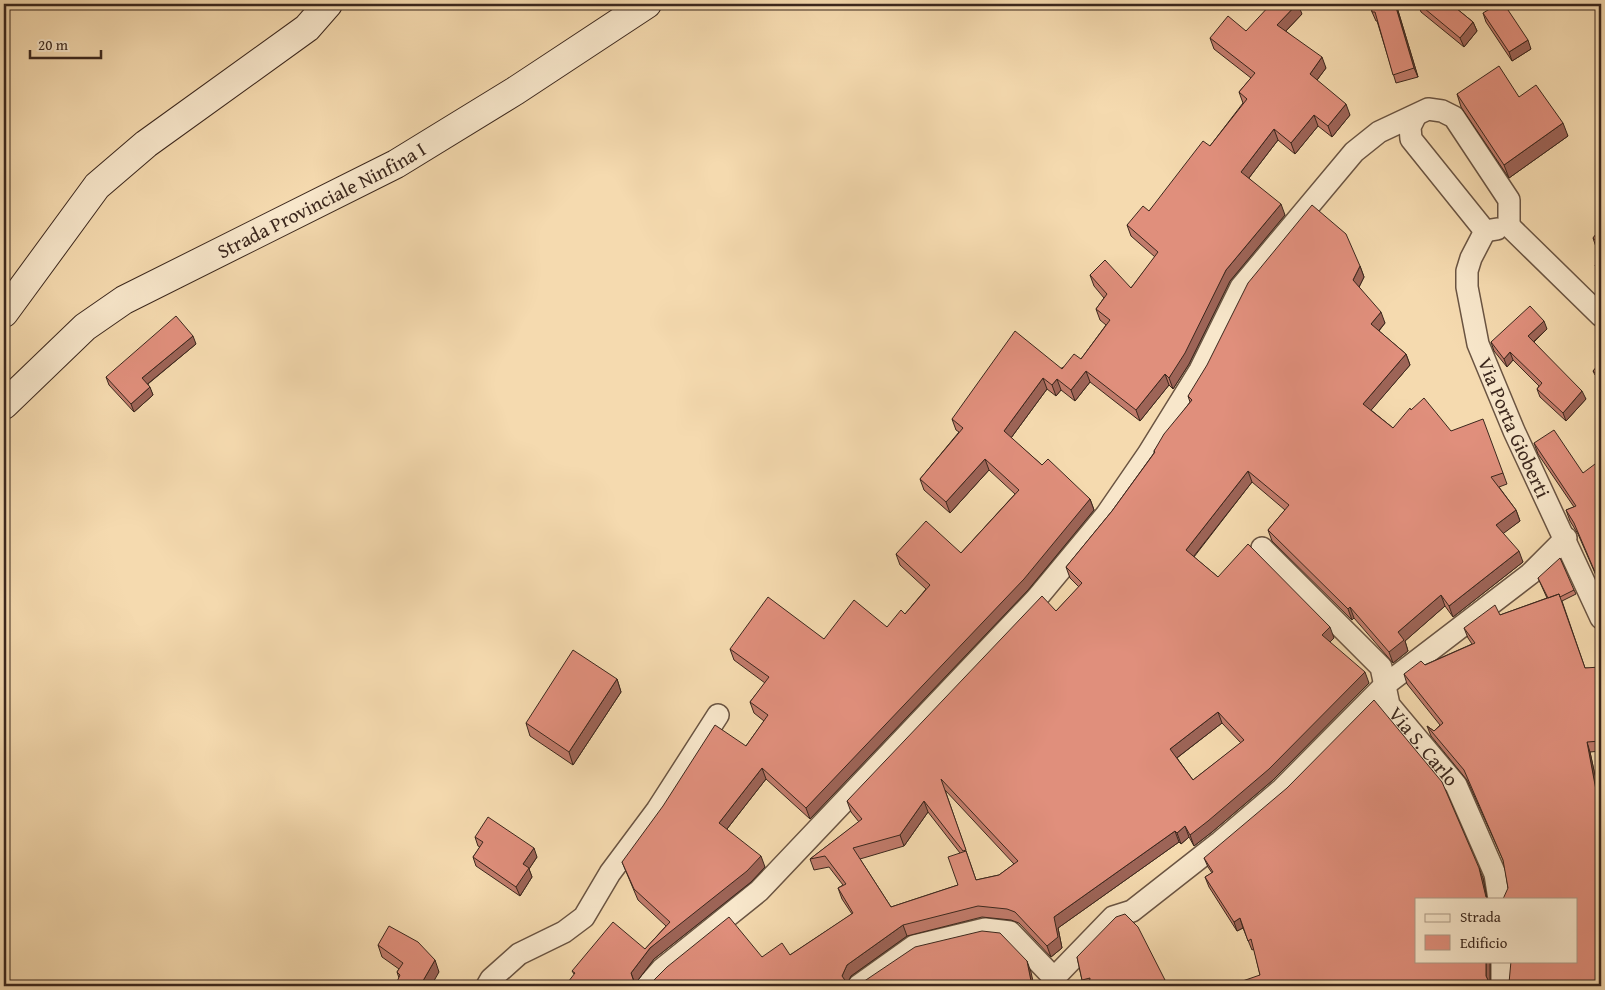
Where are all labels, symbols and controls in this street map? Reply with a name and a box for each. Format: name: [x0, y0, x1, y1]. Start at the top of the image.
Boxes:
scale bar: [30, 28, 101, 60]
text: 20 m: [38, 34, 69, 55]
street label: Strada Provinciale Ninfina I: [212, 134, 431, 265]
street label: Via Porta Gioberti: [1471, 352, 1558, 503]
street label: Via S. Carlo: [1382, 700, 1466, 792]
legend: [1415, 898, 1578, 962]
text: Strada: [1460, 906, 1501, 927]
text: Edificio: [1460, 932, 1508, 953]

